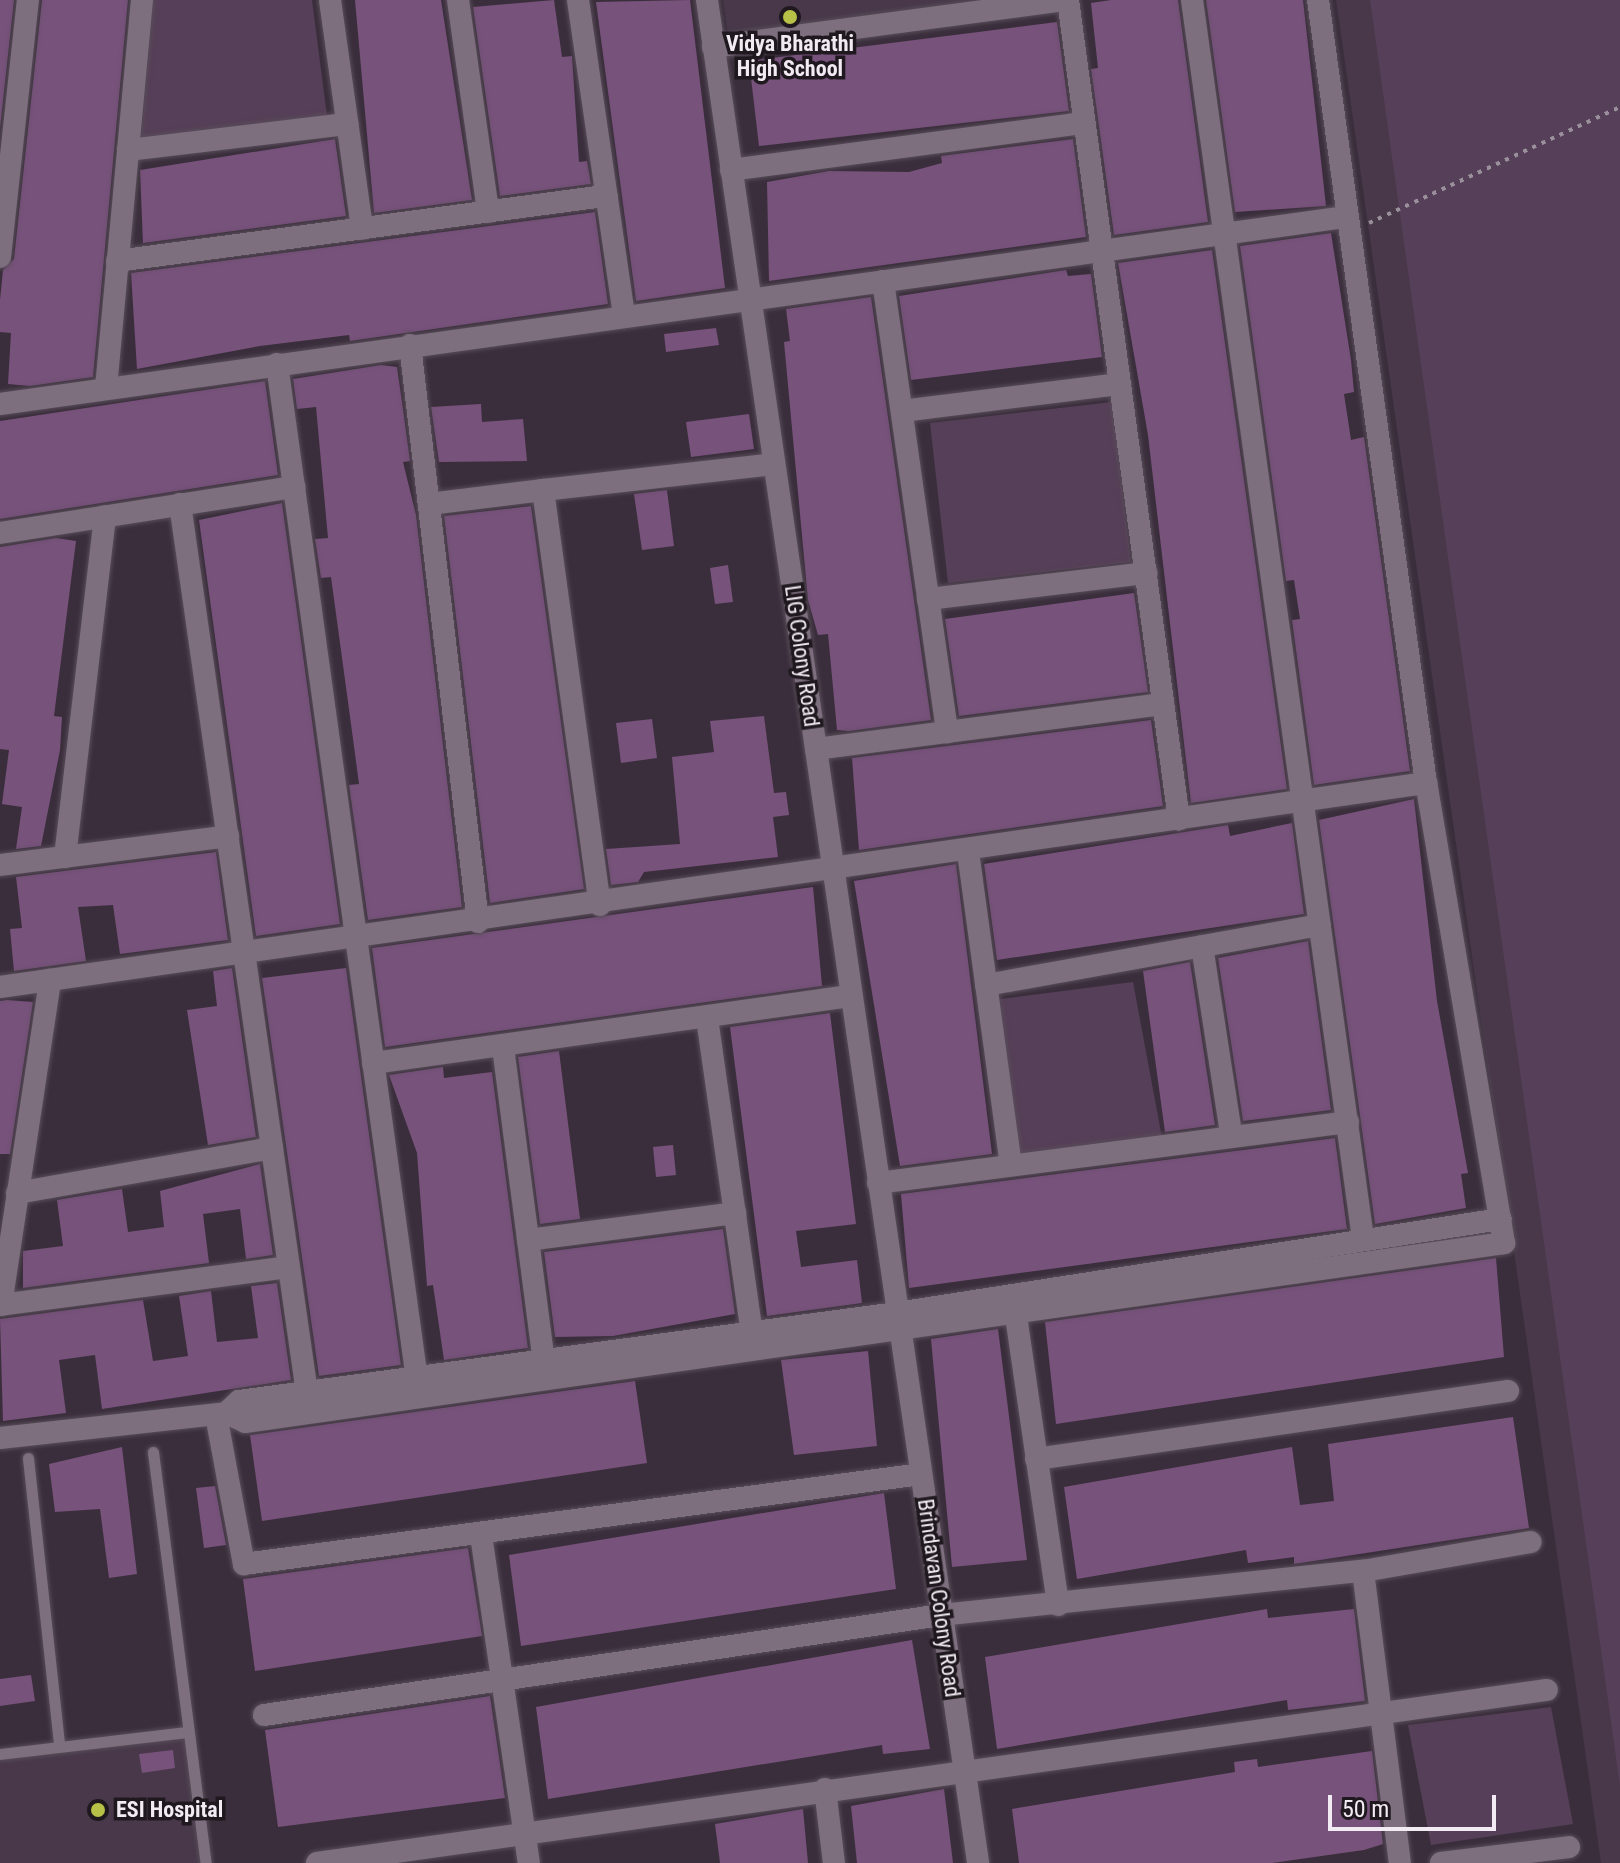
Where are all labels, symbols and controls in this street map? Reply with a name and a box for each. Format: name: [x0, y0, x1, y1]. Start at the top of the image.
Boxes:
marker: Vidya Bharathi High School: [781, 8, 799, 26]
place label: Vidya Bharathi High School: [726, 30, 854, 82]
street label: LIG Colony Road: [779, 584, 825, 728]
street label: Brindavan Colony Road: [912, 1497, 966, 1699]
scale bar: [1332, 1779, 1500, 1829]
text: 50 m: [1342, 1795, 1389, 1823]
place label: ESI Hospital: [116, 1797, 223, 1823]
marker: ESI Hospital: [87, 1799, 109, 1821]

